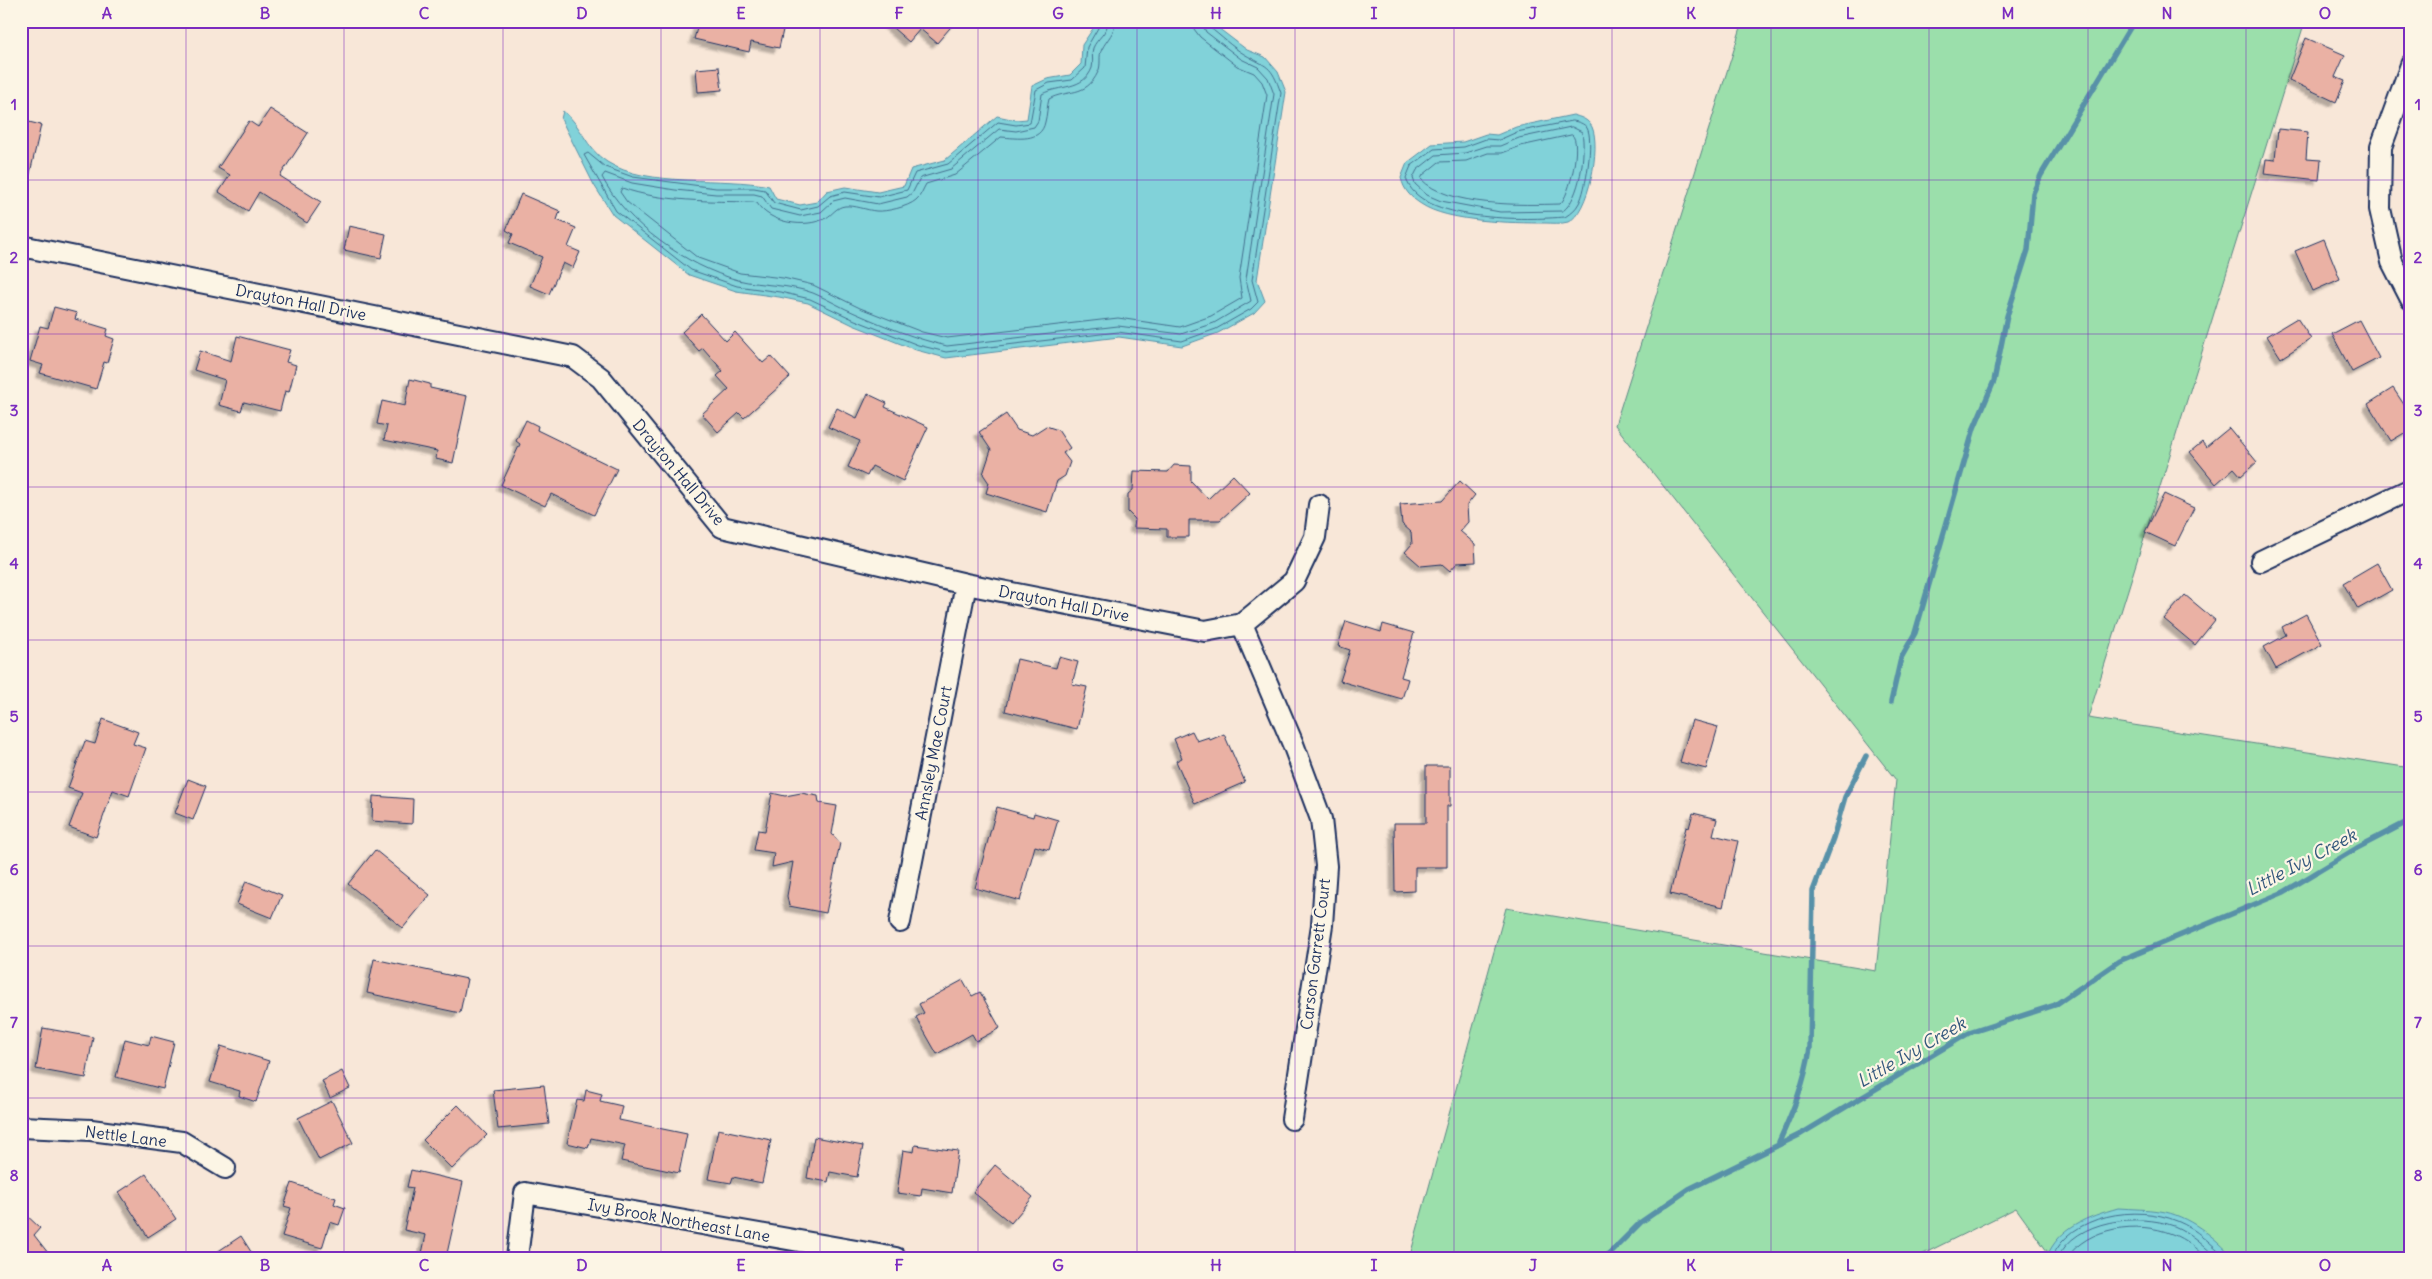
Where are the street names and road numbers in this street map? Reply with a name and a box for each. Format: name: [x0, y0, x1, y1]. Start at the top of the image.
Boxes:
street label: Drayton Hall Drive: [234, 280, 368, 324]
street label: Drayton Hall Drive: [629, 415, 729, 529]
street label: Drayton Hall Drive: [997, 581, 1131, 625]
street label: Annsley Mae Court: [910, 684, 956, 822]
street label: Carson Garrett Court: [1296, 876, 1334, 1031]
street label: Nettle Lane: [84, 1121, 168, 1151]
street label: Ivy Brook Northeast Lane: [586, 1194, 772, 1246]

